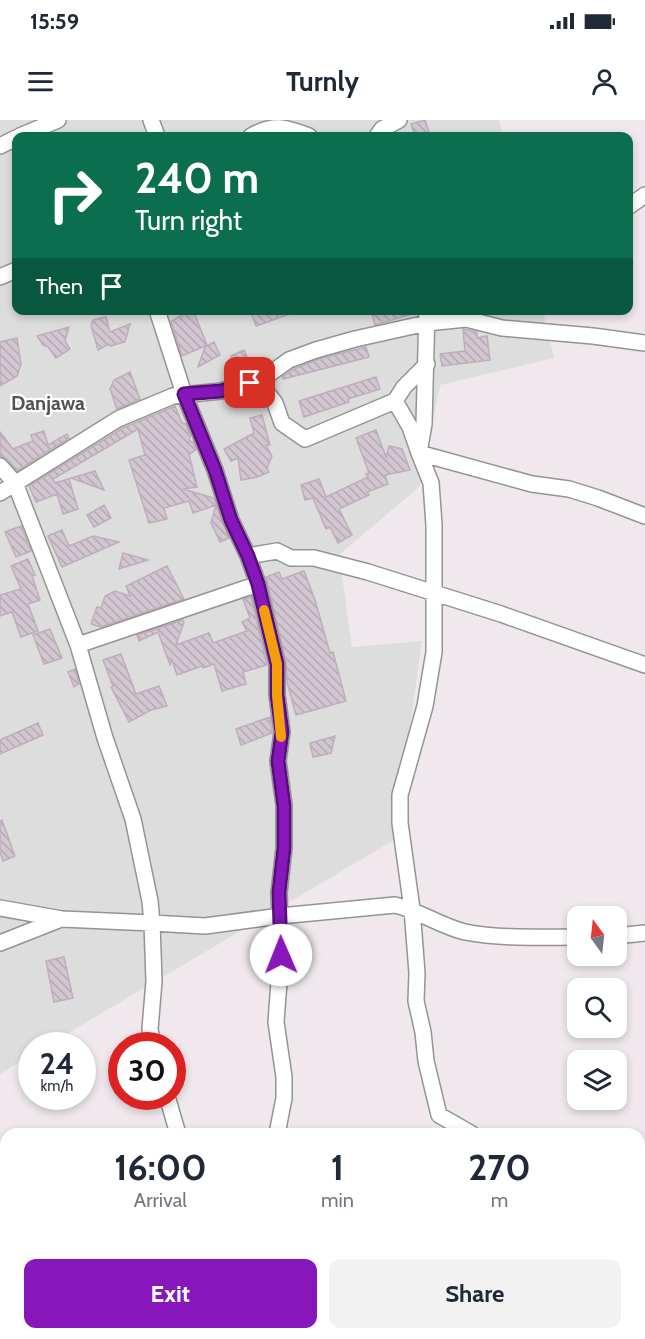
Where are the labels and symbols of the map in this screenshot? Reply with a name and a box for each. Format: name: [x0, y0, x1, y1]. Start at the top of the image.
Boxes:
pin: [224, 357, 275, 408]
district label: Danjawa: [11, 391, 85, 415]
north arrow: [567, 906, 627, 966]
position arrow: [249, 923, 313, 987]
speed limit sign: 30: [108, 1032, 186, 1110]

